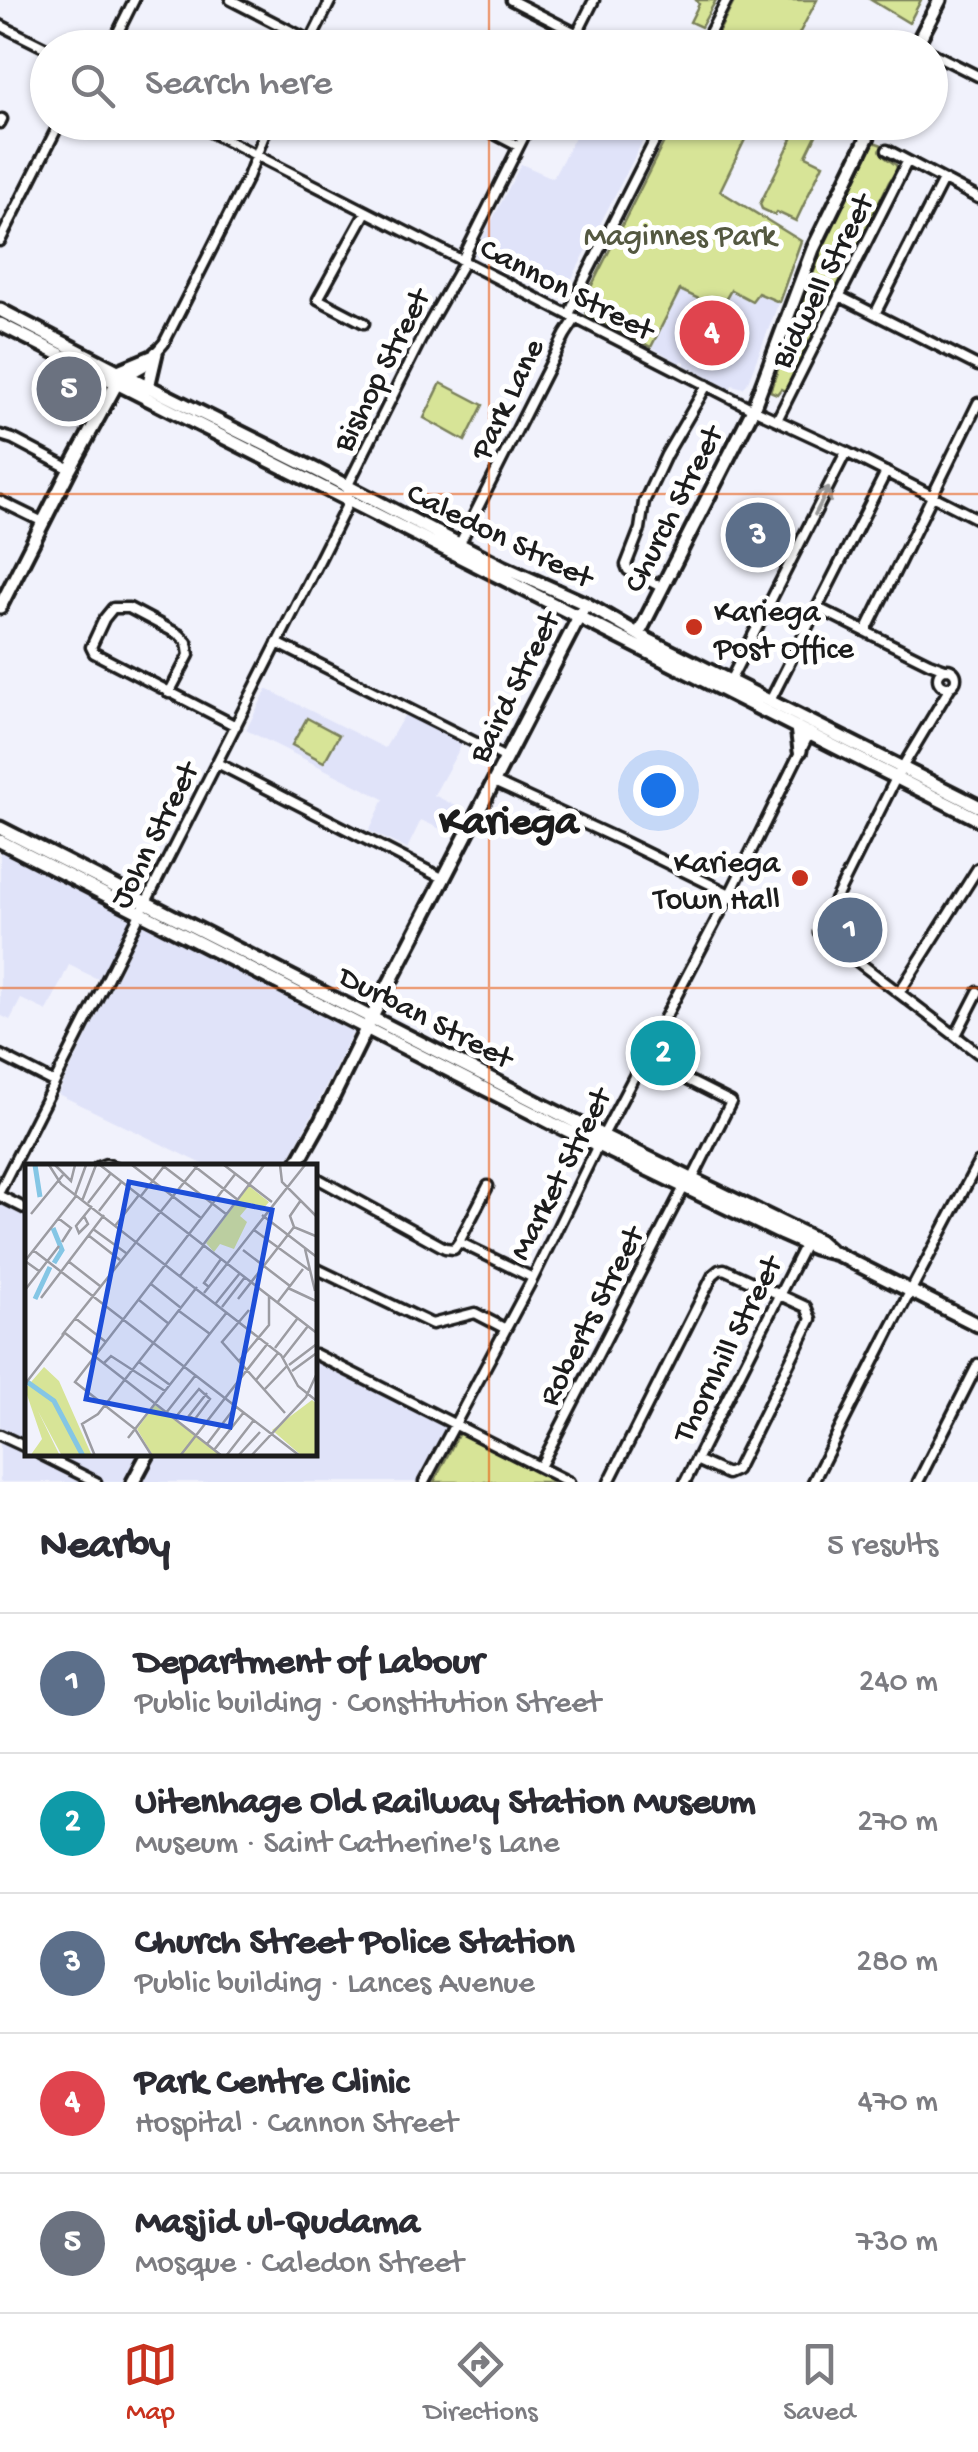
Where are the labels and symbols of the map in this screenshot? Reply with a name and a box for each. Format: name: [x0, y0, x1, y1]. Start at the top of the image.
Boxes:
street label: Bidwell Street: [764, 186, 886, 377]
park label: Maginnes Park: [584, 219, 779, 257]
street label: Cannon Street: [472, 231, 662, 353]
street label: Bishop Street: [326, 281, 442, 460]
pin: 4: [680, 296, 744, 370]
street label: Park Lane: [464, 333, 555, 468]
pin: 5: [36, 352, 102, 426]
street label: Church Street: [617, 418, 735, 600]
street label: Caledon Street: [400, 476, 601, 600]
one-way arrow: [813, 486, 832, 516]
pin: 3: [726, 498, 790, 572]
place label: Kariega Post Office: [713, 595, 854, 670]
street label: Baird Street: [462, 604, 572, 771]
marker: Kariega Post Office: [683, 616, 705, 638]
street label: John Street: [103, 754, 211, 916]
your location: [633, 765, 684, 816]
district label: Kariega: [438, 800, 581, 849]
place label: Kariega Town Hall: [651, 846, 781, 921]
marker: Kariega Town Hall: [789, 867, 811, 889]
pin: 1: [818, 892, 882, 968]
street label: Durban Street: [330, 958, 521, 1081]
pin: 2: [630, 1016, 696, 1090]
street label: Market Street: [503, 1080, 623, 1268]
inset map: [25, 1164, 318, 1457]
street label: Roberts Street: [532, 1219, 656, 1413]
street label: Thornhill Street: [665, 1248, 794, 1451]

